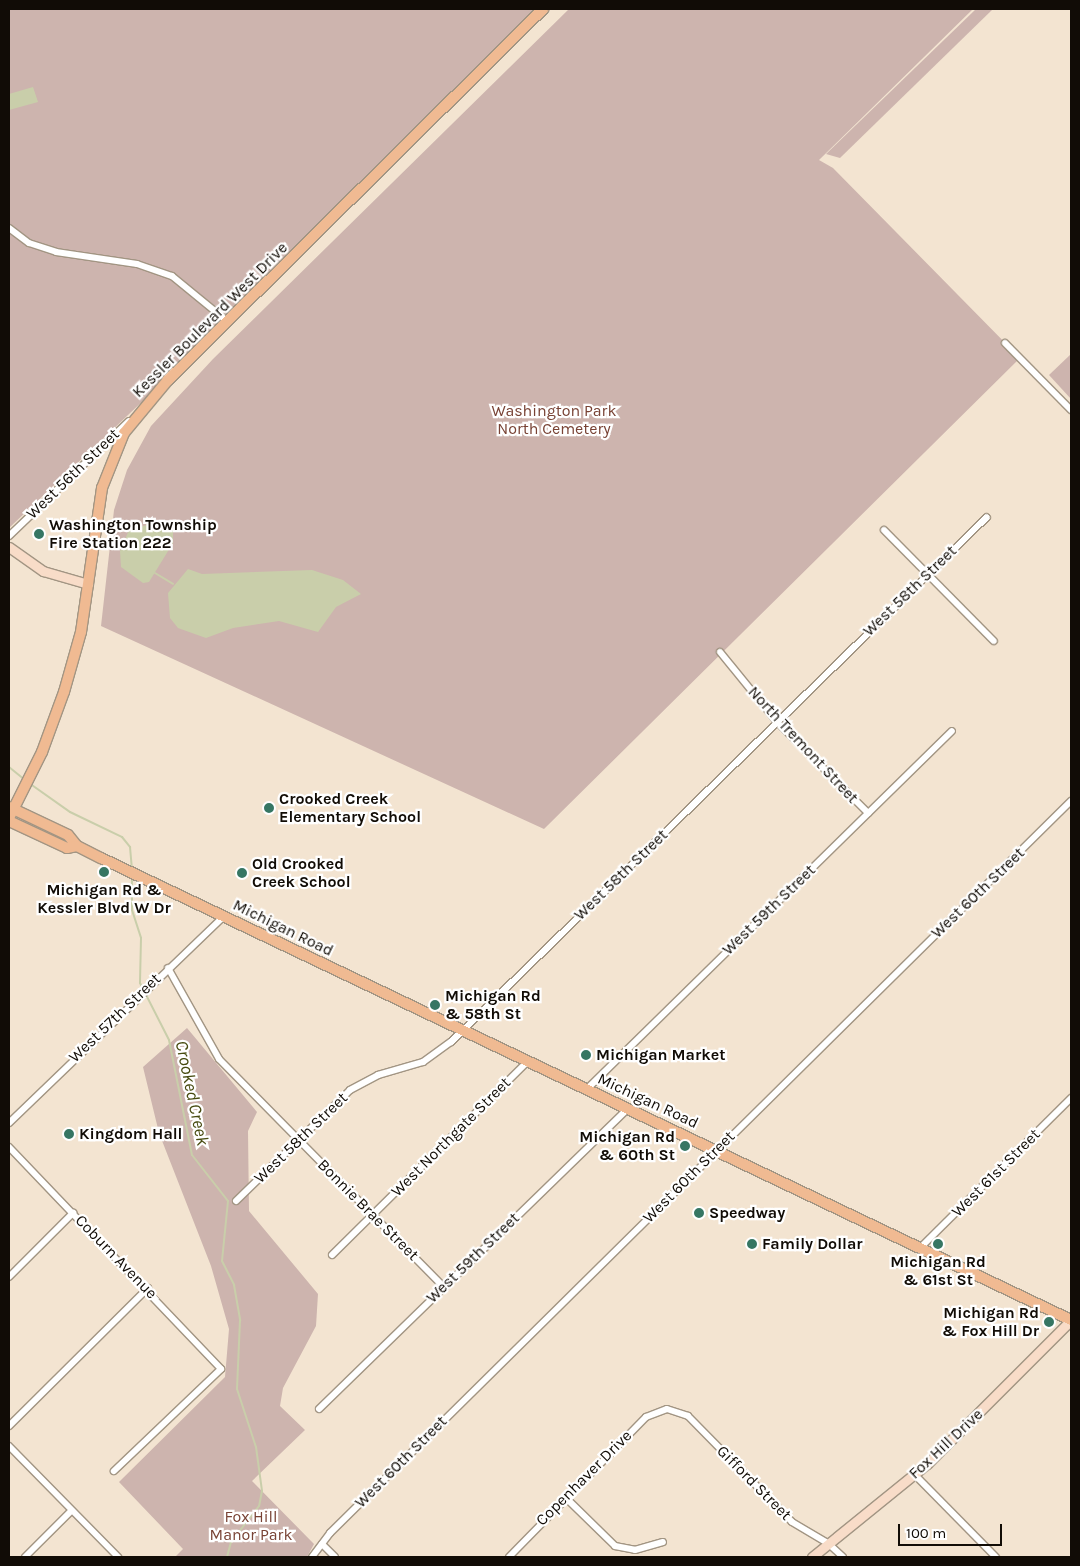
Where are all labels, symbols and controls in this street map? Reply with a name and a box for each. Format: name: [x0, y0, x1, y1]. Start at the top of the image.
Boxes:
street label: Kessler Boulevard West Drive: [128, 238, 292, 402]
park label: Washington Park North Cemetery: [492, 401, 616, 439]
street label: West 56th Street: [23, 425, 123, 523]
place label: Washington Township Fire Station 222: [49, 515, 217, 553]
marker: Washington Township Fire Station 222: [33, 528, 45, 540]
street label: West 58th Street: [859, 542, 961, 640]
street label: North Tremont Street: [744, 683, 862, 807]
place label: Crooked Creek Elementary School: [279, 789, 421, 827]
marker: Crooked Creek Elementary School: [263, 802, 275, 814]
street label: West 58th Street: [570, 826, 672, 924]
street label: West 60th Street: [927, 844, 1029, 942]
place label: Old Crooked Creek School: [252, 854, 351, 892]
street label: West 59th Street: [718, 861, 820, 959]
marker: Michigan Rd & Kessler Blvd W Dr: [98, 866, 110, 878]
marker: Old Crooked Creek School: [236, 867, 248, 879]
place label: Michigan Rd & Kessler Blvd W Dr: [37, 880, 171, 918]
street label: Michigan Road: [230, 895, 336, 961]
street label: West 57th Street: [65, 969, 165, 1067]
place label: Michigan Rd & 58th St: [445, 986, 541, 1024]
marker: Michigan Rd & 58th St: [429, 999, 441, 1011]
water label: Crooked Creek: [170, 1039, 214, 1147]
place label: Michigan Market: [596, 1045, 726, 1065]
marker: Michigan Market: [580, 1049, 592, 1061]
street label: Michigan Road: [594, 1069, 702, 1133]
street label: West Northgate Street: [387, 1073, 515, 1201]
street label: West 58th Street: [250, 1089, 352, 1187]
place label: Kingdom Hall: [79, 1124, 182, 1144]
street label: West 61st Street: [948, 1125, 1044, 1221]
place label: Michigan Rd & 60th St: [579, 1127, 675, 1165]
street label: West 60th Street: [639, 1127, 739, 1227]
marker: Kingdom Hall: [63, 1128, 75, 1140]
marker: Michigan Rd & 60th St: [679, 1140, 691, 1152]
street label: Bonnie Brae Street: [313, 1155, 423, 1265]
place label: Speedway: [709, 1203, 785, 1223]
marker: Speedway: [693, 1207, 705, 1219]
street label: West 59th Street: [422, 1209, 524, 1307]
street label: Coburn Avenue: [71, 1211, 161, 1303]
place label: Family Dollar: [762, 1234, 863, 1254]
marker: Family Dollar: [746, 1238, 758, 1250]
marker: Michigan Rd & 61st St: [932, 1238, 944, 1250]
place label: Michigan Rd & 61st St: [890, 1252, 986, 1290]
place label: Michigan Rd & Fox Hill Dr: [942, 1303, 1039, 1341]
marker: Michigan Rd & Fox Hill Dr: [1043, 1316, 1055, 1328]
street label: Fox Hill Drive: [905, 1405, 987, 1483]
street label: West 60th Street: [351, 1412, 451, 1512]
street label: Copenhaver Drive: [532, 1426, 636, 1530]
street label: Gifford Street: [713, 1442, 795, 1524]
park label: Fox Hill Manor Park: [210, 1507, 292, 1545]
scale bar: [900, 1514, 1004, 1546]
text: 100 m: [906, 1524, 946, 1542]

